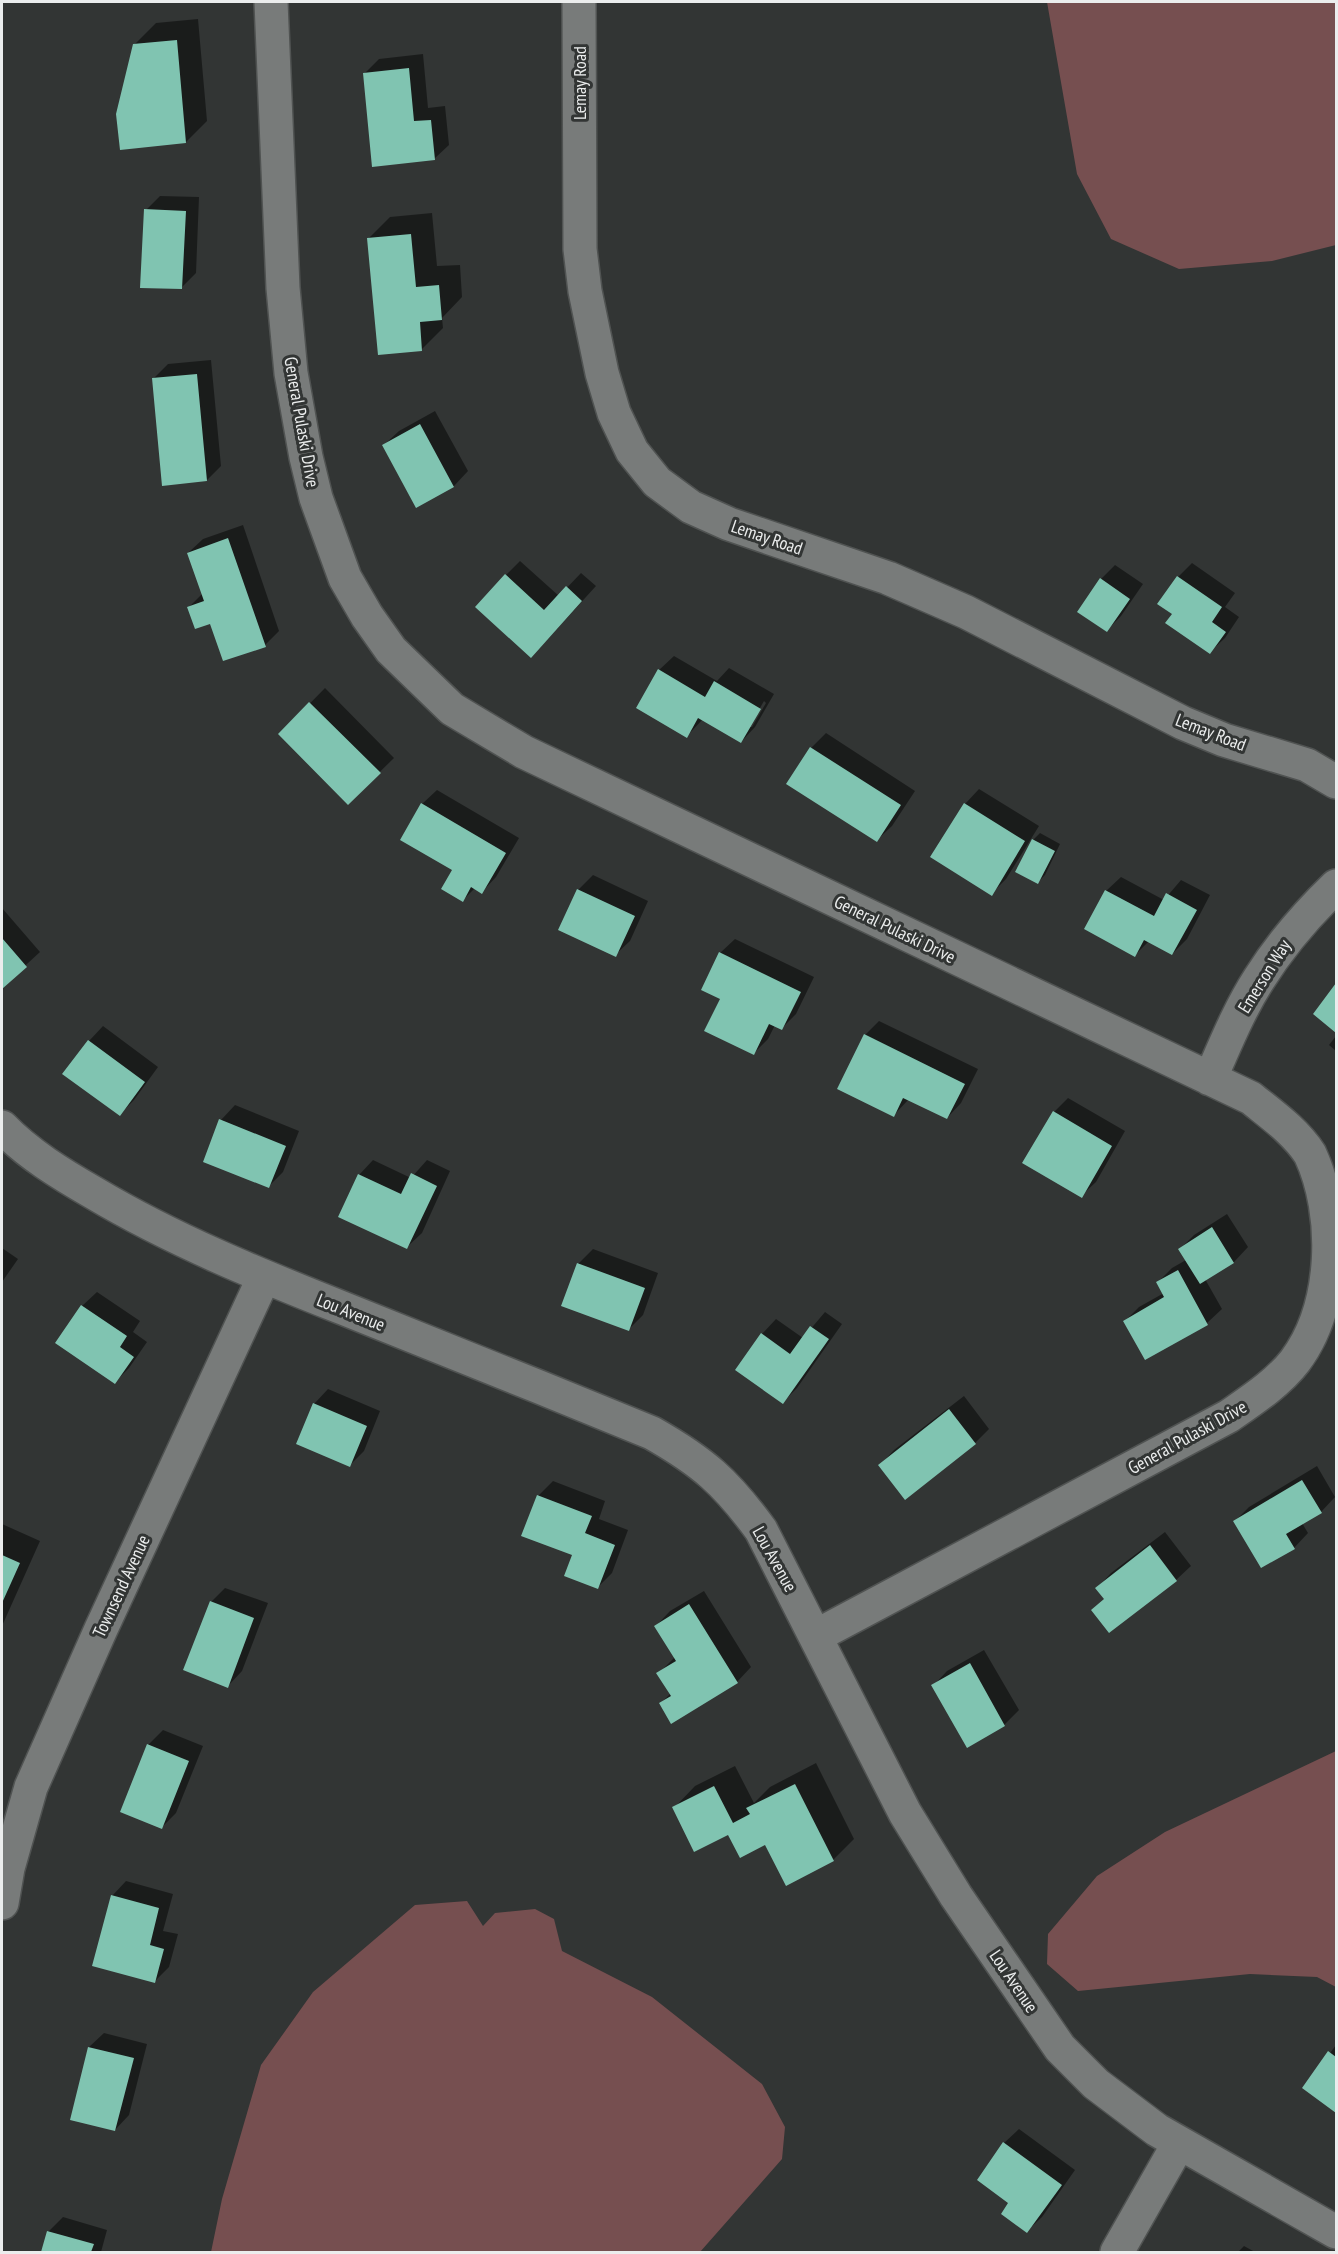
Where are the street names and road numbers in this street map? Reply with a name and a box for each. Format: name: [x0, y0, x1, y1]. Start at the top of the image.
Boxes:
street label: Lemay Road: [568, 46, 591, 120]
street label: General Pulaski Drive: [279, 355, 325, 489]
street label: Lemay Road: [728, 514, 806, 560]
street label: Lemay Road: [1172, 708, 1250, 756]
street label: General Pulaski Drive: [831, 890, 959, 968]
street label: Emerson Way: [1232, 935, 1296, 1017]
street label: Lou Avenue: [314, 1288, 388, 1336]
street label: General Pulaski Drive: [1124, 1395, 1250, 1479]
street label: Lou Avenue: [748, 1522, 802, 1596]
street label: Townsend Avenue: [87, 1531, 155, 1641]
street label: Lou Avenue: [985, 1945, 1043, 2017]

